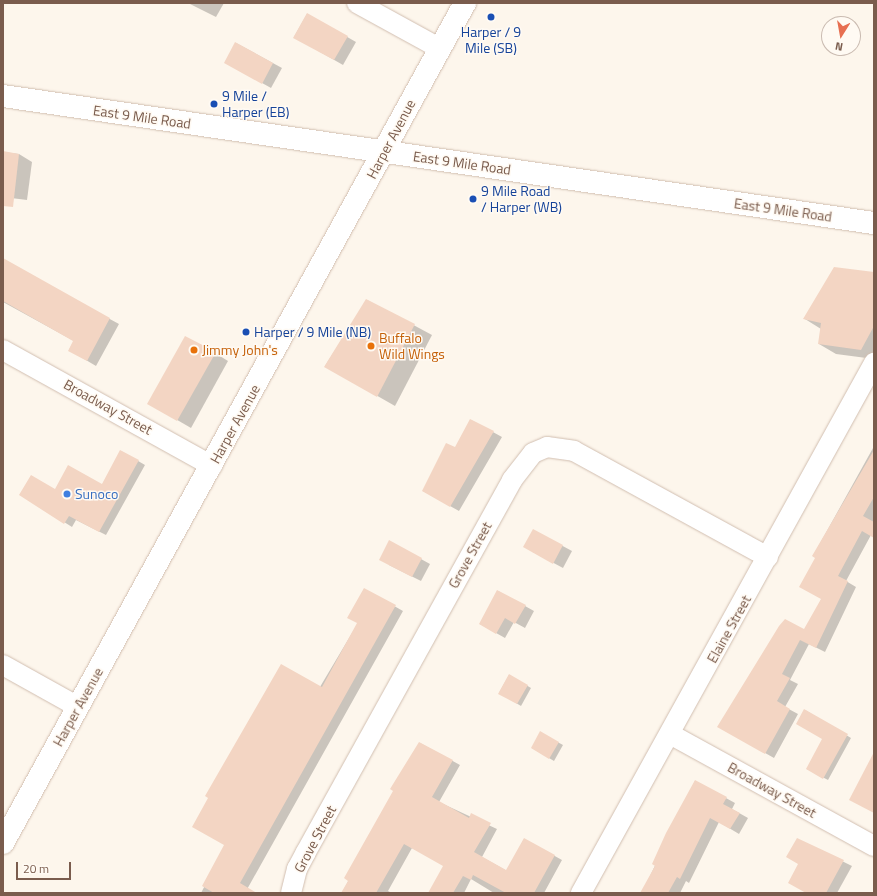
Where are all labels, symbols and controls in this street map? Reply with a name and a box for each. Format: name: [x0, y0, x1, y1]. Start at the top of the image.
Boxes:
marker: Harper / 9 Mile (SB): [486, 12, 496, 22]
north arrow: [821, 16, 861, 56]
place label: Harper / 9 Mile (SB): [461, 24, 521, 56]
text: N: [834, 38, 844, 55]
place label: 9 Mile / Harper (EB): [222, 88, 289, 120]
street label: Harper Avenue: [363, 96, 419, 182]
marker: 9 Mile / Harper (EB): [209, 99, 219, 109]
street label: East 9 Mile Road: [92, 102, 192, 132]
street label: East 9 Mile Road: [412, 148, 512, 178]
place label: 9 Mile Road / Harper (WB): [481, 183, 562, 216]
marker: 9 Mile Road / Harper (WB): [468, 194, 478, 204]
street label: East 9 Mile Road: [733, 195, 833, 225]
place label: Harper / 9 Mile (NB): [254, 324, 371, 340]
marker: Harper / 9 Mile (NB): [241, 327, 251, 337]
place label: Buffalo Wild Wings: [379, 330, 445, 362]
marker: Buffalo Wild Wings: [366, 341, 376, 351]
place label: Jimmy John's: [202, 342, 278, 358]
marker: Jimmy John's: [189, 345, 199, 355]
street label: Broadway Street: [61, 376, 155, 438]
street label: Harper Avenue: [206, 382, 264, 466]
place label: Sunoco: [75, 486, 118, 502]
marker: Sunoco: [62, 489, 72, 499]
street label: Grove Street: [445, 519, 495, 591]
street label: Elaine Street: [704, 592, 754, 666]
street label: Harper Avenue: [49, 665, 107, 749]
street label: Broadway Street: [725, 759, 819, 821]
street label: Grove Street: [290, 803, 340, 875]
scale bar: [18, 854, 73, 880]
text: 20 m: [23, 859, 49, 878]

